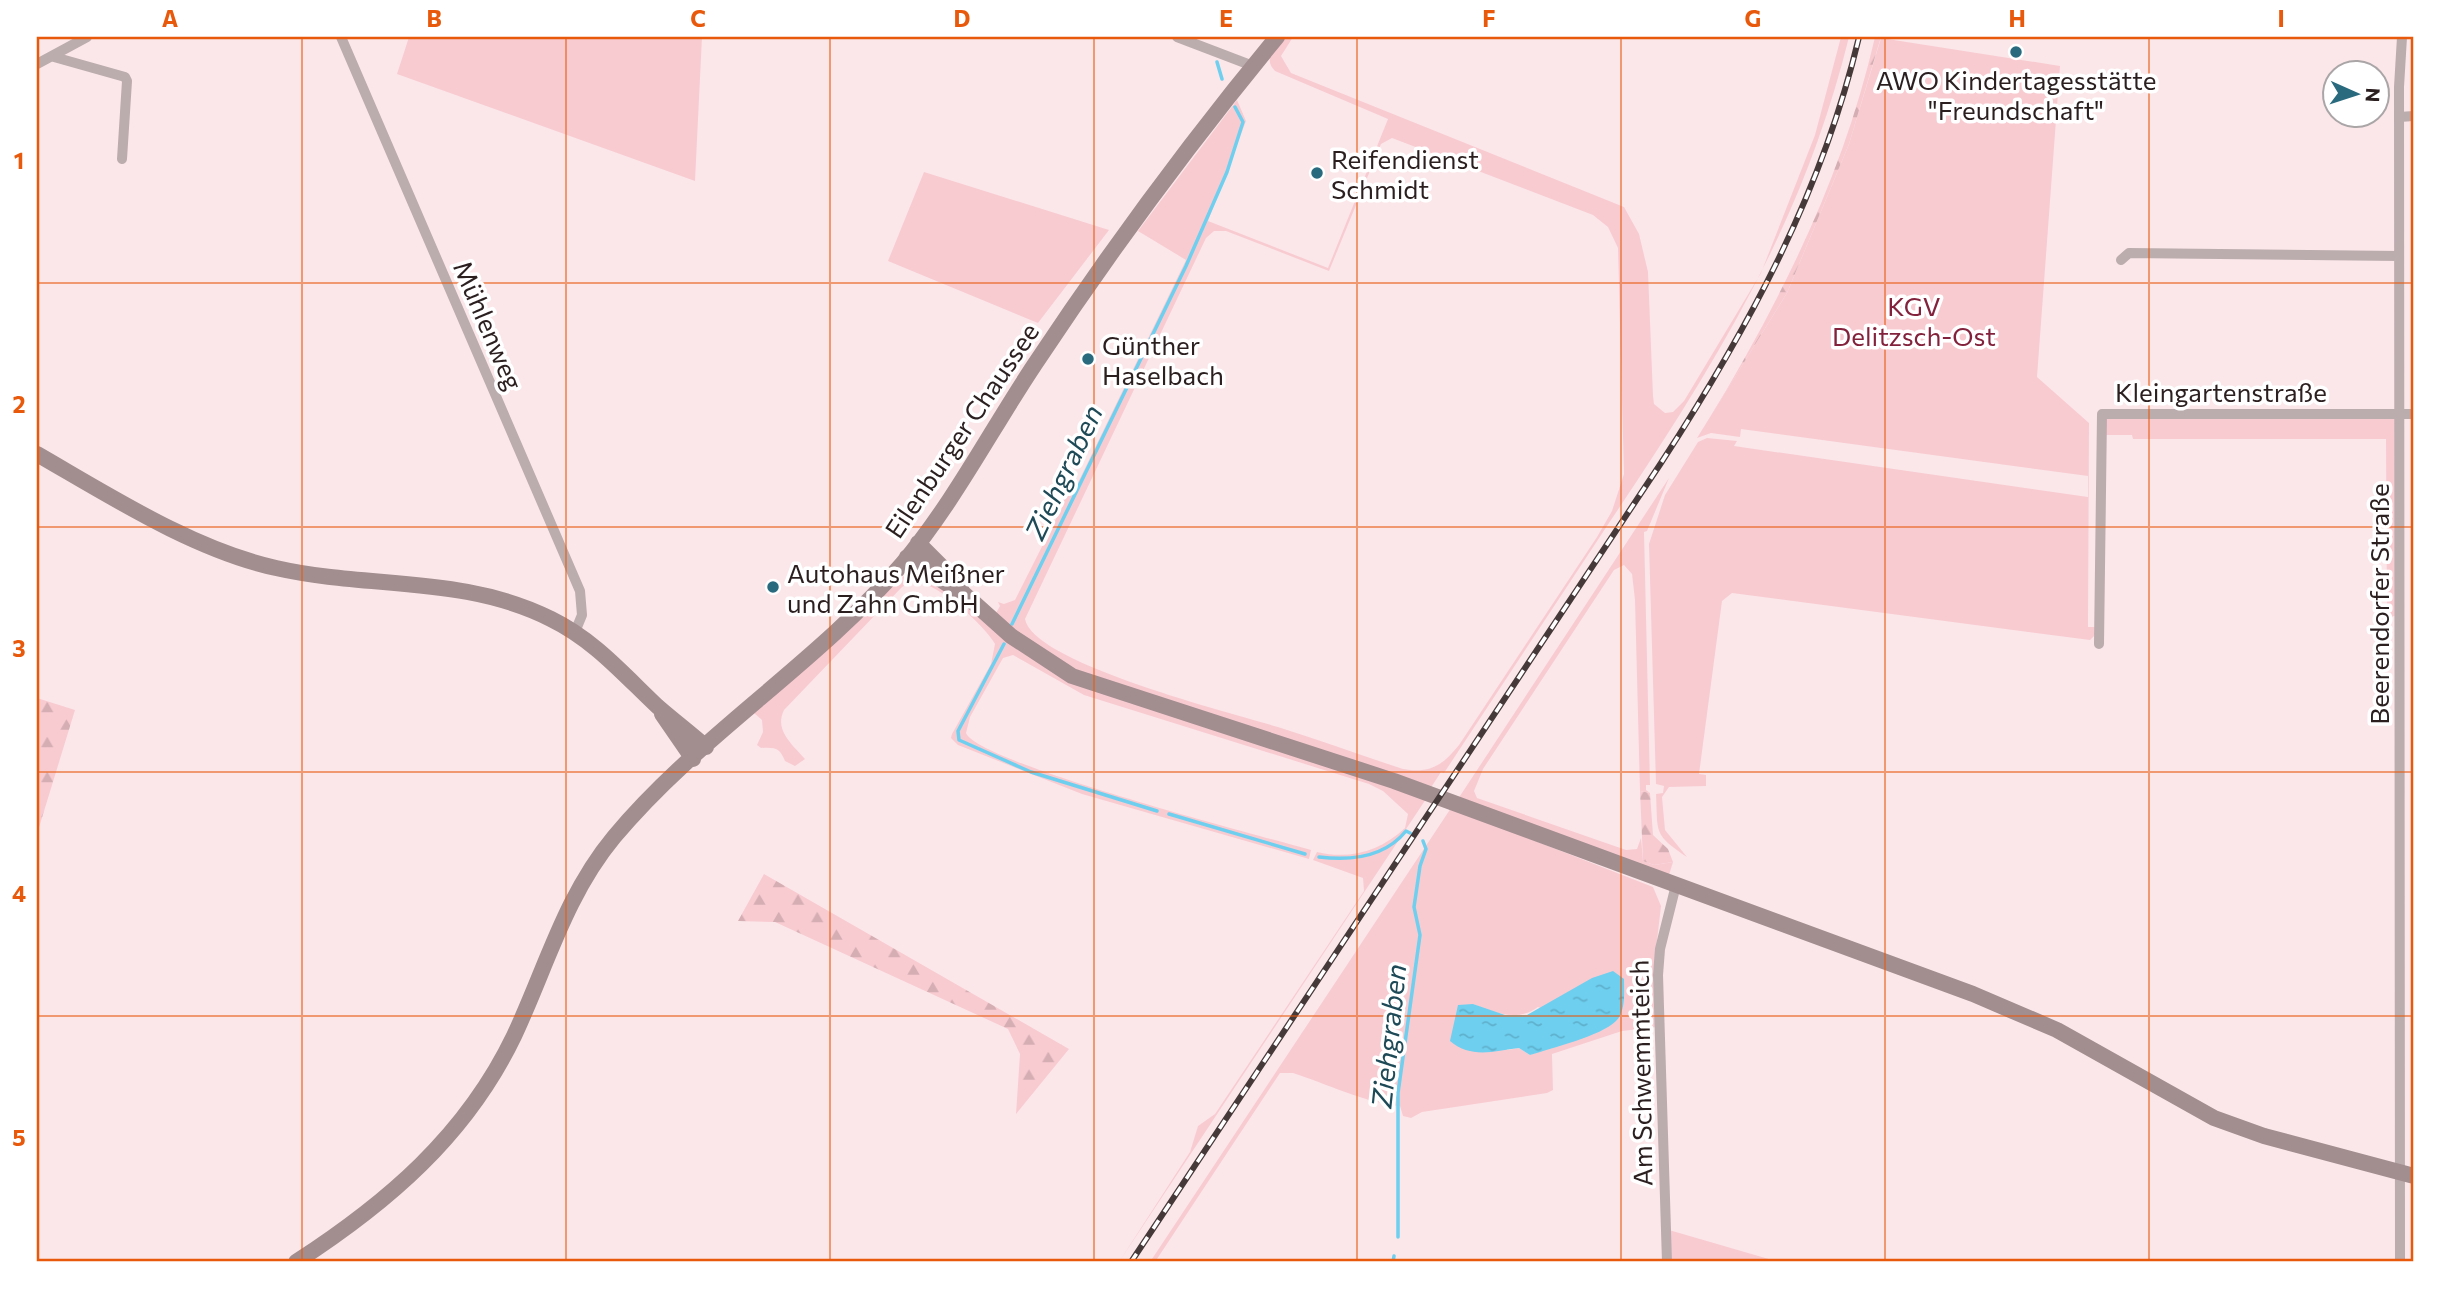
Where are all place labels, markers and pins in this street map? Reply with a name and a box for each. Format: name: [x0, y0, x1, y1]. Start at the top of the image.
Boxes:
marker: AWO Kindertagesstätte "Freundschaft": [2008, 44, 2024, 60]
place label: AWO Kindertagesstätte "Freundschaft": [1876, 64, 2156, 125]
place label: Reifendienst Schmidt: [1331, 143, 1479, 204]
marker: Reifendienst Schmidt: [1309, 165, 1325, 181]
place label: Günther Haselbach: [1102, 329, 1224, 390]
marker: Günther Haselbach: [1080, 351, 1096, 367]
place label: Autohaus Meißner und Zahn GmbH: [787, 557, 1005, 618]
marker: Autohaus Meißner und Zahn GmbH: [765, 579, 781, 595]

